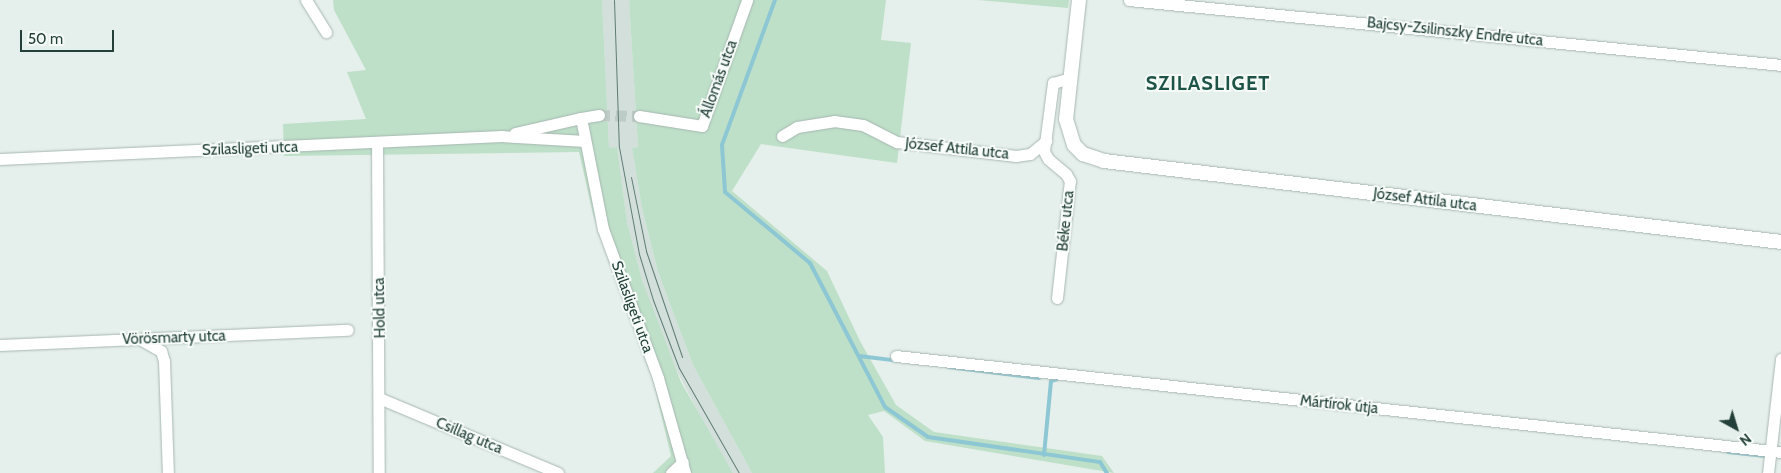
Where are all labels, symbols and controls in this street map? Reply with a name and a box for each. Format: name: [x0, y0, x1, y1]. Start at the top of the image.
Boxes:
street label: Bajcsy-Zsilinszky Endre utca: [1366, 14, 1544, 50]
scale bar: [22, 20, 116, 52]
text: 50 m: [28, 30, 63, 48]
street label: Állomás utca: [697, 38, 741, 120]
district label: SZILASLIGET: [1144, 71, 1272, 95]
street label: József Attila utca: [904, 135, 1010, 163]
street label: Szilasligeti utca: [202, 138, 298, 160]
street label: József Attila utca: [1372, 185, 1478, 215]
street label: Béke utca: [1054, 190, 1078, 252]
street label: Szilasligeti utca: [607, 259, 657, 355]
street label: Hold utca: [370, 278, 390, 338]
street label: Vörösmarty utca: [122, 327, 226, 349]
street label: Mártírok útja: [1299, 392, 1379, 418]
north arrow: [1711, 403, 1761, 453]
street label: Csillag utca: [433, 414, 505, 458]
text: N: [1736, 430, 1755, 450]

